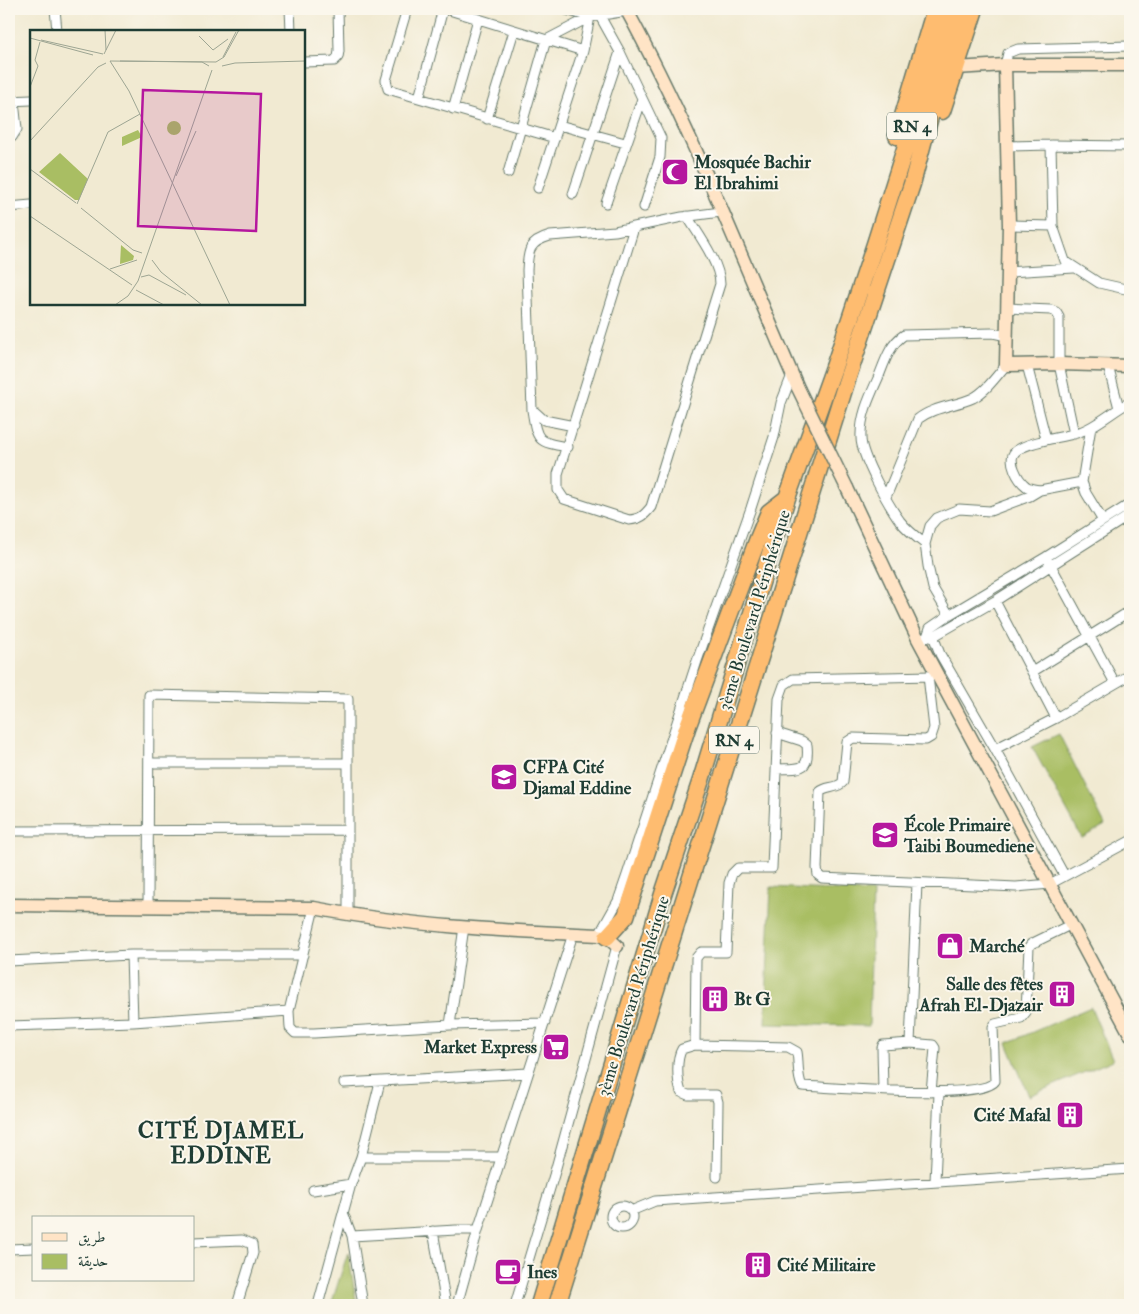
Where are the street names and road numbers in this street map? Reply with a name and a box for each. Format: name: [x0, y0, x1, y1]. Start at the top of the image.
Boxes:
road number: RN 4: [887, 112, 937, 140]
street label: 3ème Boulevard Périphérique: [713, 507, 796, 713]
road number: RN 4: [709, 726, 759, 754]
street label: 3ème Boulevard Périphérique: [592, 893, 675, 1099]

